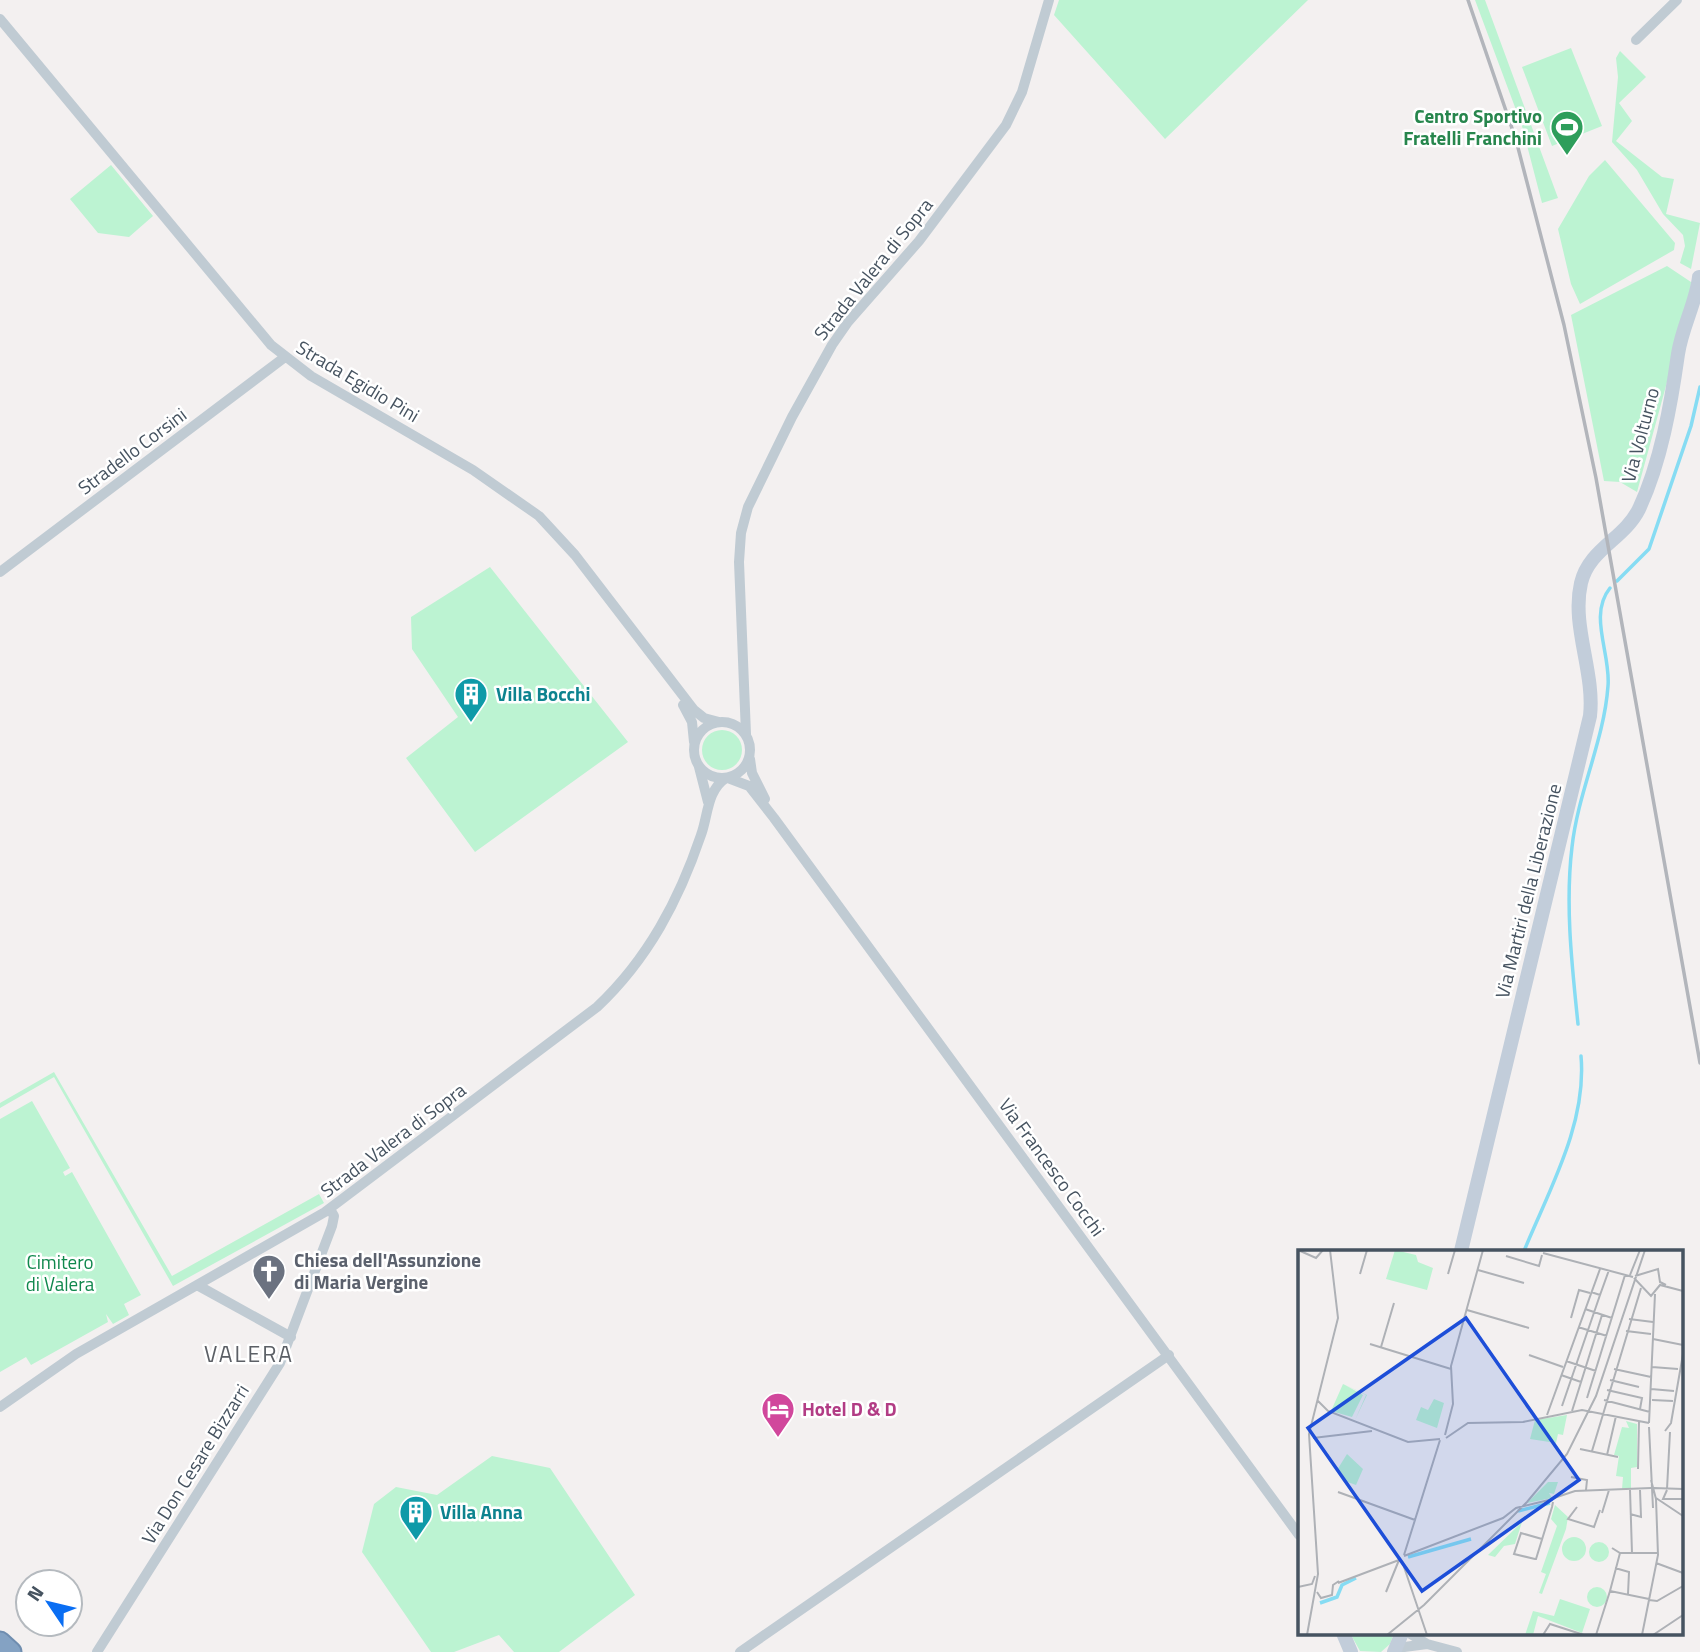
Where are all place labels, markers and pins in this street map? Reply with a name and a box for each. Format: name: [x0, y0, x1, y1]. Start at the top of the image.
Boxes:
place label: Centro Sportivo Fratelli Franchini: [1403, 101, 1542, 152]
sports icon: Centro Sportivo Fratelli Franchini: [1548, 108, 1586, 157]
building icon: Villa Bocchi: [452, 675, 490, 724]
place label: Villa Bocchi: [496, 679, 590, 708]
place label: Chiesa dell'Assunzione di Maria Vergine: [294, 1245, 481, 1296]
church icon: Chiesa dell'Assunzione di Maria Vergine: [250, 1252, 288, 1301]
hotel icon: Hotel D & D: [759, 1390, 797, 1439]
place label: Hotel D & D: [802, 1394, 897, 1423]
building icon: Villa Anna: [397, 1493, 435, 1542]
place label: Villa Anna: [440, 1497, 523, 1526]

